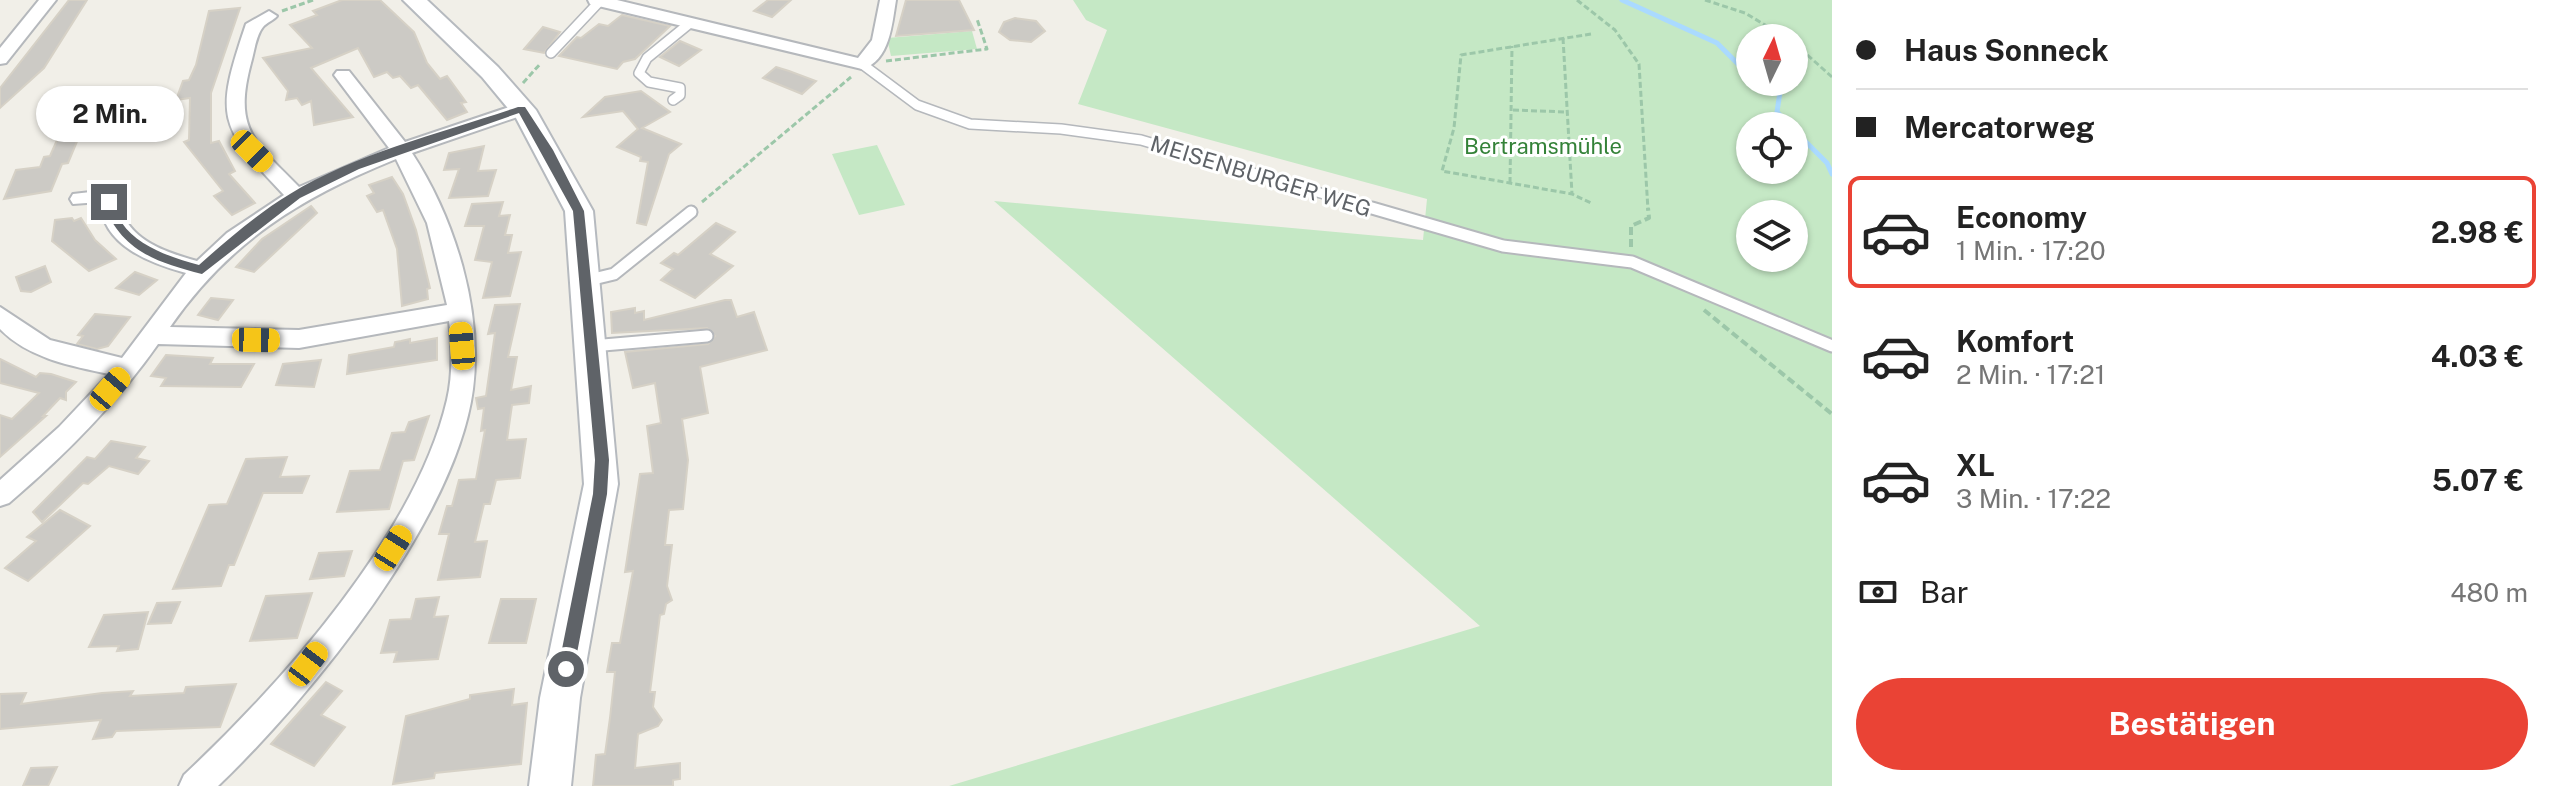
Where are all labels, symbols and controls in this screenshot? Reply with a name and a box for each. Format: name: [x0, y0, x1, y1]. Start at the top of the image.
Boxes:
north arrow: [1736, 24, 1808, 96]
map controls: [1736, 24, 1808, 272]
text: Haus Sonneck: [1904, 32, 2109, 68]
callout: 2 Min.: [35, 86, 183, 142]
text: 2 Min.: [72, 98, 148, 129]
text: Mercatorweg: [1904, 109, 2095, 145]
button: locate: [1736, 112, 1808, 184]
car: [227, 126, 277, 176]
street label: MEISENBURGER WEG: [1147, 130, 1375, 222]
park label: Bertramsmühle: [1464, 133, 1622, 159]
route end: [91, 184, 127, 220]
icon: car: [1860, 196, 1932, 268]
text: Economy: [1956, 199, 2087, 235]
button: layers: [1736, 200, 1808, 272]
text: 2.98 €: [2431, 214, 2524, 250]
text: 1 Min. · 17:20: [1956, 235, 2106, 266]
icon: car: [1860, 320, 1932, 392]
car: [448, 321, 476, 371]
text: Komfort: [1956, 323, 2074, 359]
car: [232, 328, 280, 352]
text: 4.03 €: [2431, 338, 2524, 374]
text: 2 Min. · 17:21: [1956, 359, 2105, 390]
car: [85, 363, 135, 415]
icon: car: [1860, 444, 1932, 516]
text: XL: [1956, 447, 1995, 483]
text: 5.07 €: [2432, 462, 2524, 498]
text: 3 Min. · 17:22: [1956, 483, 2111, 514]
car: [370, 521, 416, 575]
icon: cash: [1856, 570, 1900, 614]
text: Bar: [1920, 574, 1968, 610]
text: 480 m: [2450, 577, 2528, 608]
car: [284, 638, 332, 690]
route start: [548, 651, 584, 687]
button: Bestätigen: [1856, 678, 2528, 770]

